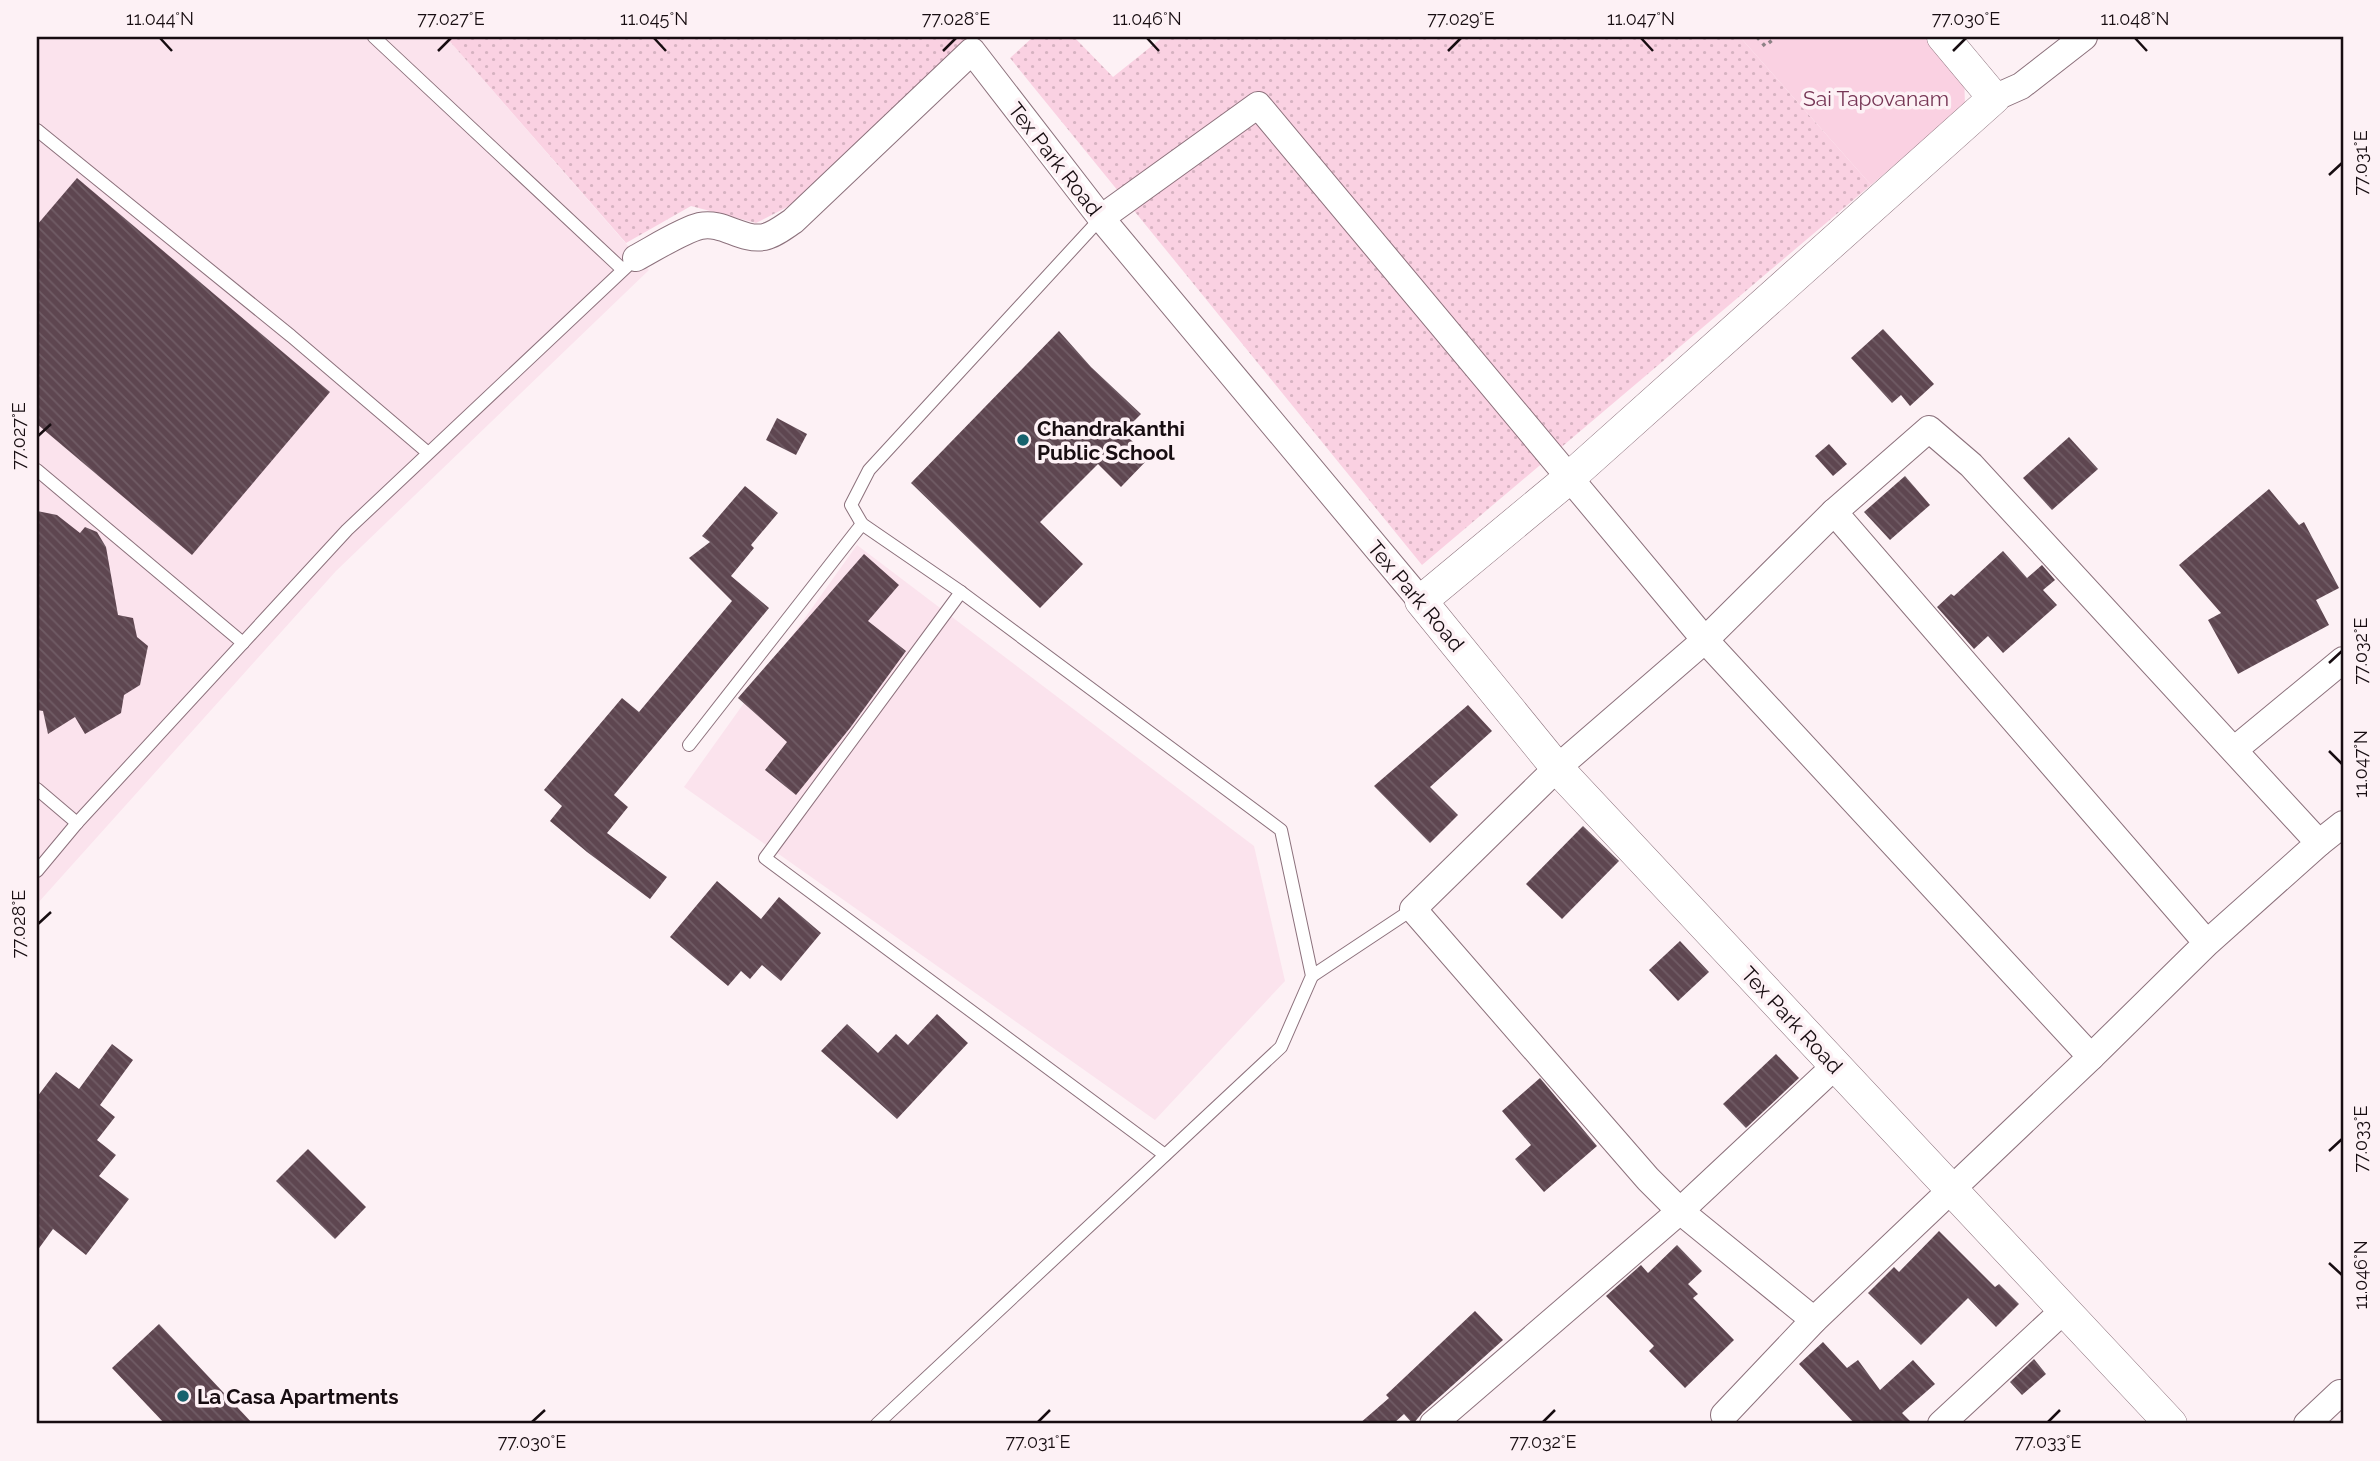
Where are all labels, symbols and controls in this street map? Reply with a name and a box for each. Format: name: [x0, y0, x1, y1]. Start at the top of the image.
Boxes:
text: 11.044°N: [126, 8, 194, 29]
text: 77.027°E: [417, 8, 485, 29]
text: 11.045°N: [620, 8, 688, 29]
text: 77.028°E: [922, 8, 990, 29]
text: 11.046°N: [1112, 8, 1182, 29]
text: 77.029°E: [1427, 8, 1495, 29]
text: 11.047°N: [1607, 8, 1675, 29]
text: 77.030°E: [1932, 8, 2000, 29]
text: 11.048°N: [2100, 8, 2170, 29]
park label: Sai Tapovanam: [1803, 86, 1949, 111]
street label: Tex Park Road: [1003, 97, 1107, 221]
text: 77.031°E: [2350, 130, 2371, 196]
text: 77.027°E: [8, 402, 29, 470]
place label: Chandrakanthi Public School: [1037, 416, 1185, 465]
marker: Chandrakanthi Public School: [1015, 432, 1031, 448]
street label: Tex Park Road: [1362, 536, 1470, 656]
text: 77.032°E: [2350, 617, 2371, 685]
text: 11.047°N: [2350, 730, 2371, 798]
text: 77.028°E: [8, 890, 29, 958]
street label: Tex Park Road: [1736, 961, 1848, 1079]
text: 77.033°E: [2350, 1105, 2371, 1173]
text: 11.046°N: [2350, 1240, 2371, 1310]
place label: La Casa Apartments: [197, 1384, 399, 1409]
marker: La Casa Apartments: [175, 1388, 191, 1404]
text: 77.030°E: [498, 1431, 566, 1452]
text: 77.031°E: [1005, 1431, 1071, 1452]
text: 77.032°E: [1509, 1431, 1577, 1452]
text: 77.033°E: [2014, 1431, 2082, 1452]

